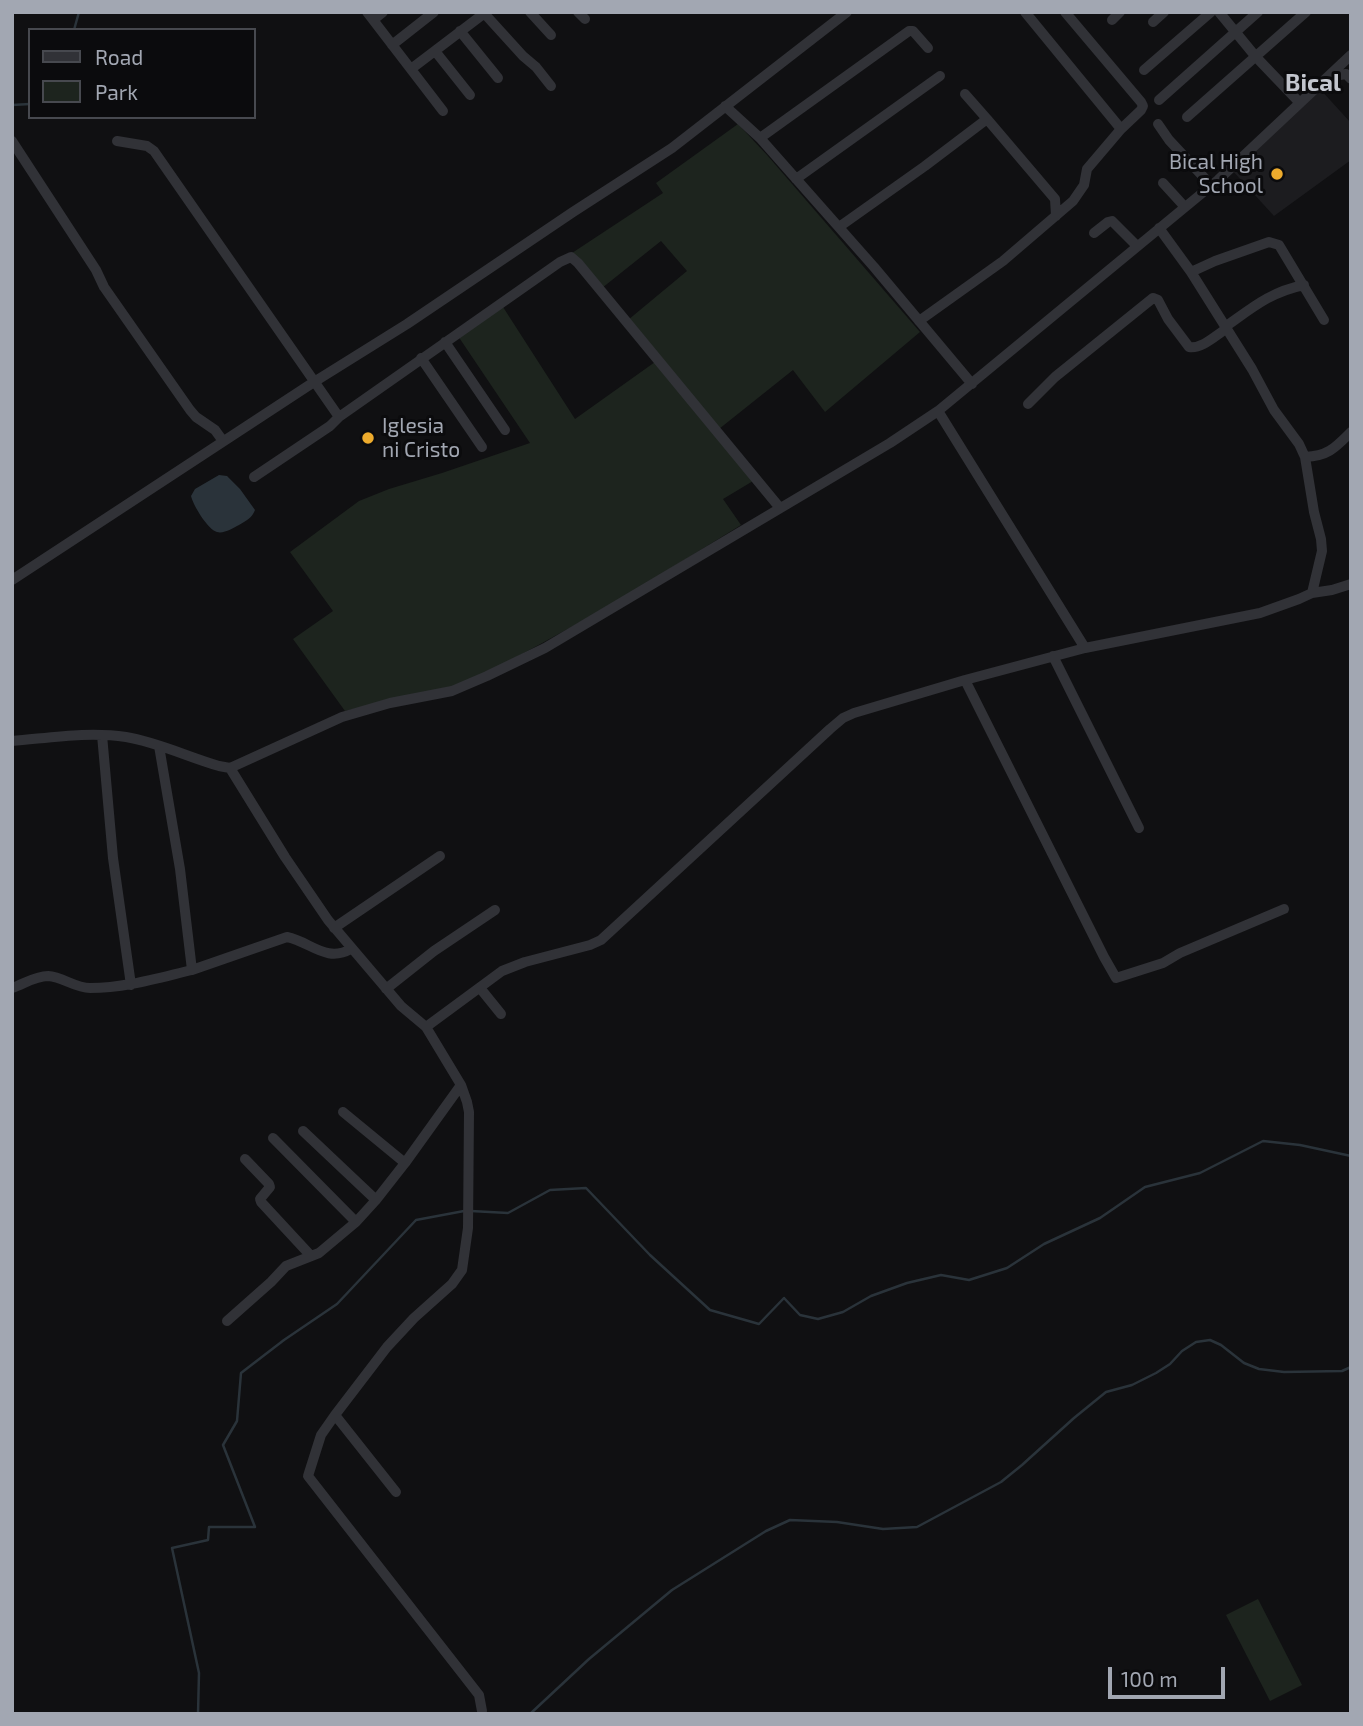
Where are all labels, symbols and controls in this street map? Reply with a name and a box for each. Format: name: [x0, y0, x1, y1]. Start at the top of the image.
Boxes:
legend: [28, 28, 256, 119]
text: Road: [95, 44, 143, 69]
district label: Bical: [1285, 69, 1341, 97]
text: Park: [95, 79, 138, 104]
place label: Bical High School: [1169, 149, 1263, 199]
marker: Bical High School: [1269, 166, 1285, 182]
place label: Iglesia ni Cristo: [382, 413, 460, 463]
marker: Iglesia ni Cristo: [360, 430, 376, 446]
scale bar: [1111, 1652, 1228, 1696]
text: 100 m: [1121, 1666, 1178, 1691]

